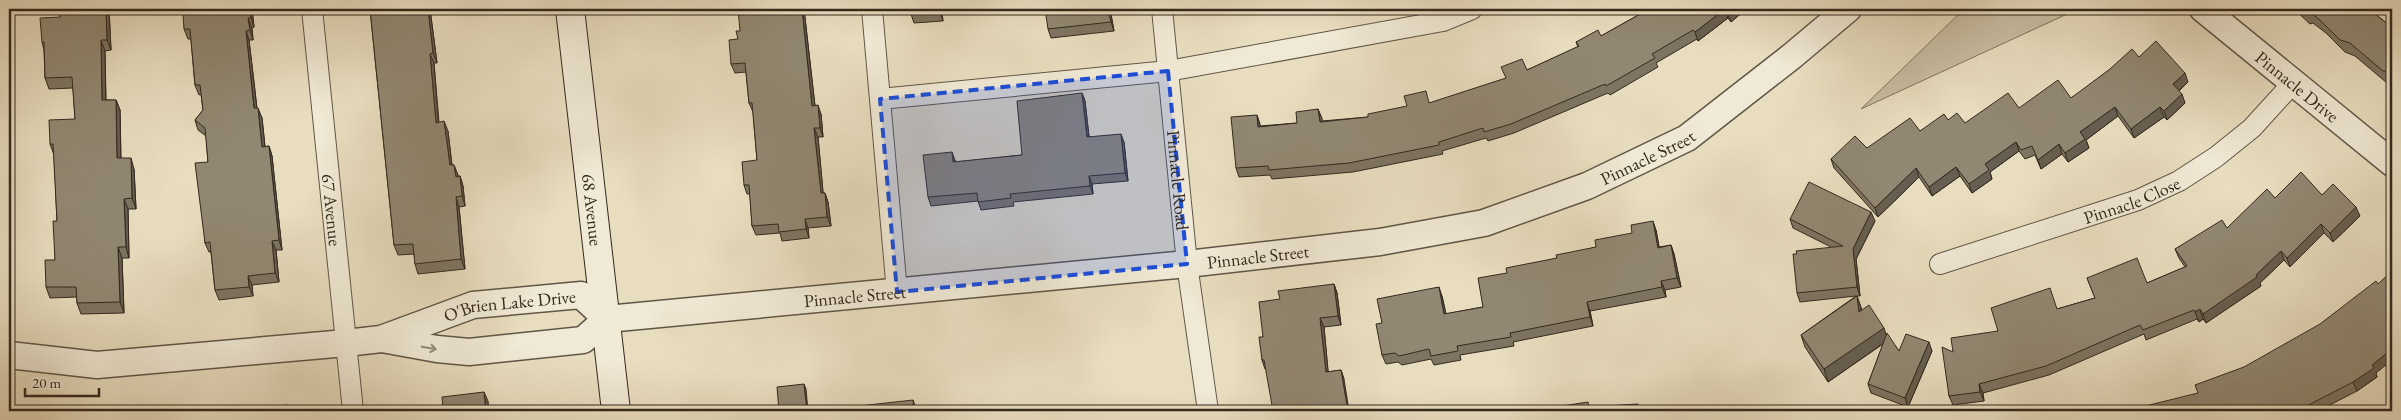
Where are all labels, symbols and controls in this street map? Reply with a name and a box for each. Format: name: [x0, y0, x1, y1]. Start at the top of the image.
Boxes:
street label: Pinnacle Drive: [2251, 45, 2344, 127]
street label: Pinnacle Street: [1596, 124, 1700, 190]
street label: Pinnacle Road: [1162, 129, 1195, 232]
street label: Pinnacle Close: [2080, 171, 2183, 228]
street label: 68 Avenue: [577, 172, 609, 247]
street label: 67 Avenue: [317, 173, 348, 247]
street label: Pinnacle Street: [1206, 239, 1310, 273]
street label: Pinnacle Street: [803, 279, 907, 312]
street label: O'Brien Lake Drive: [440, 284, 577, 326]
one-way arrow: [421, 343, 437, 353]
scale bar: [25, 365, 99, 397]
text: 20 m: [32, 373, 61, 392]

